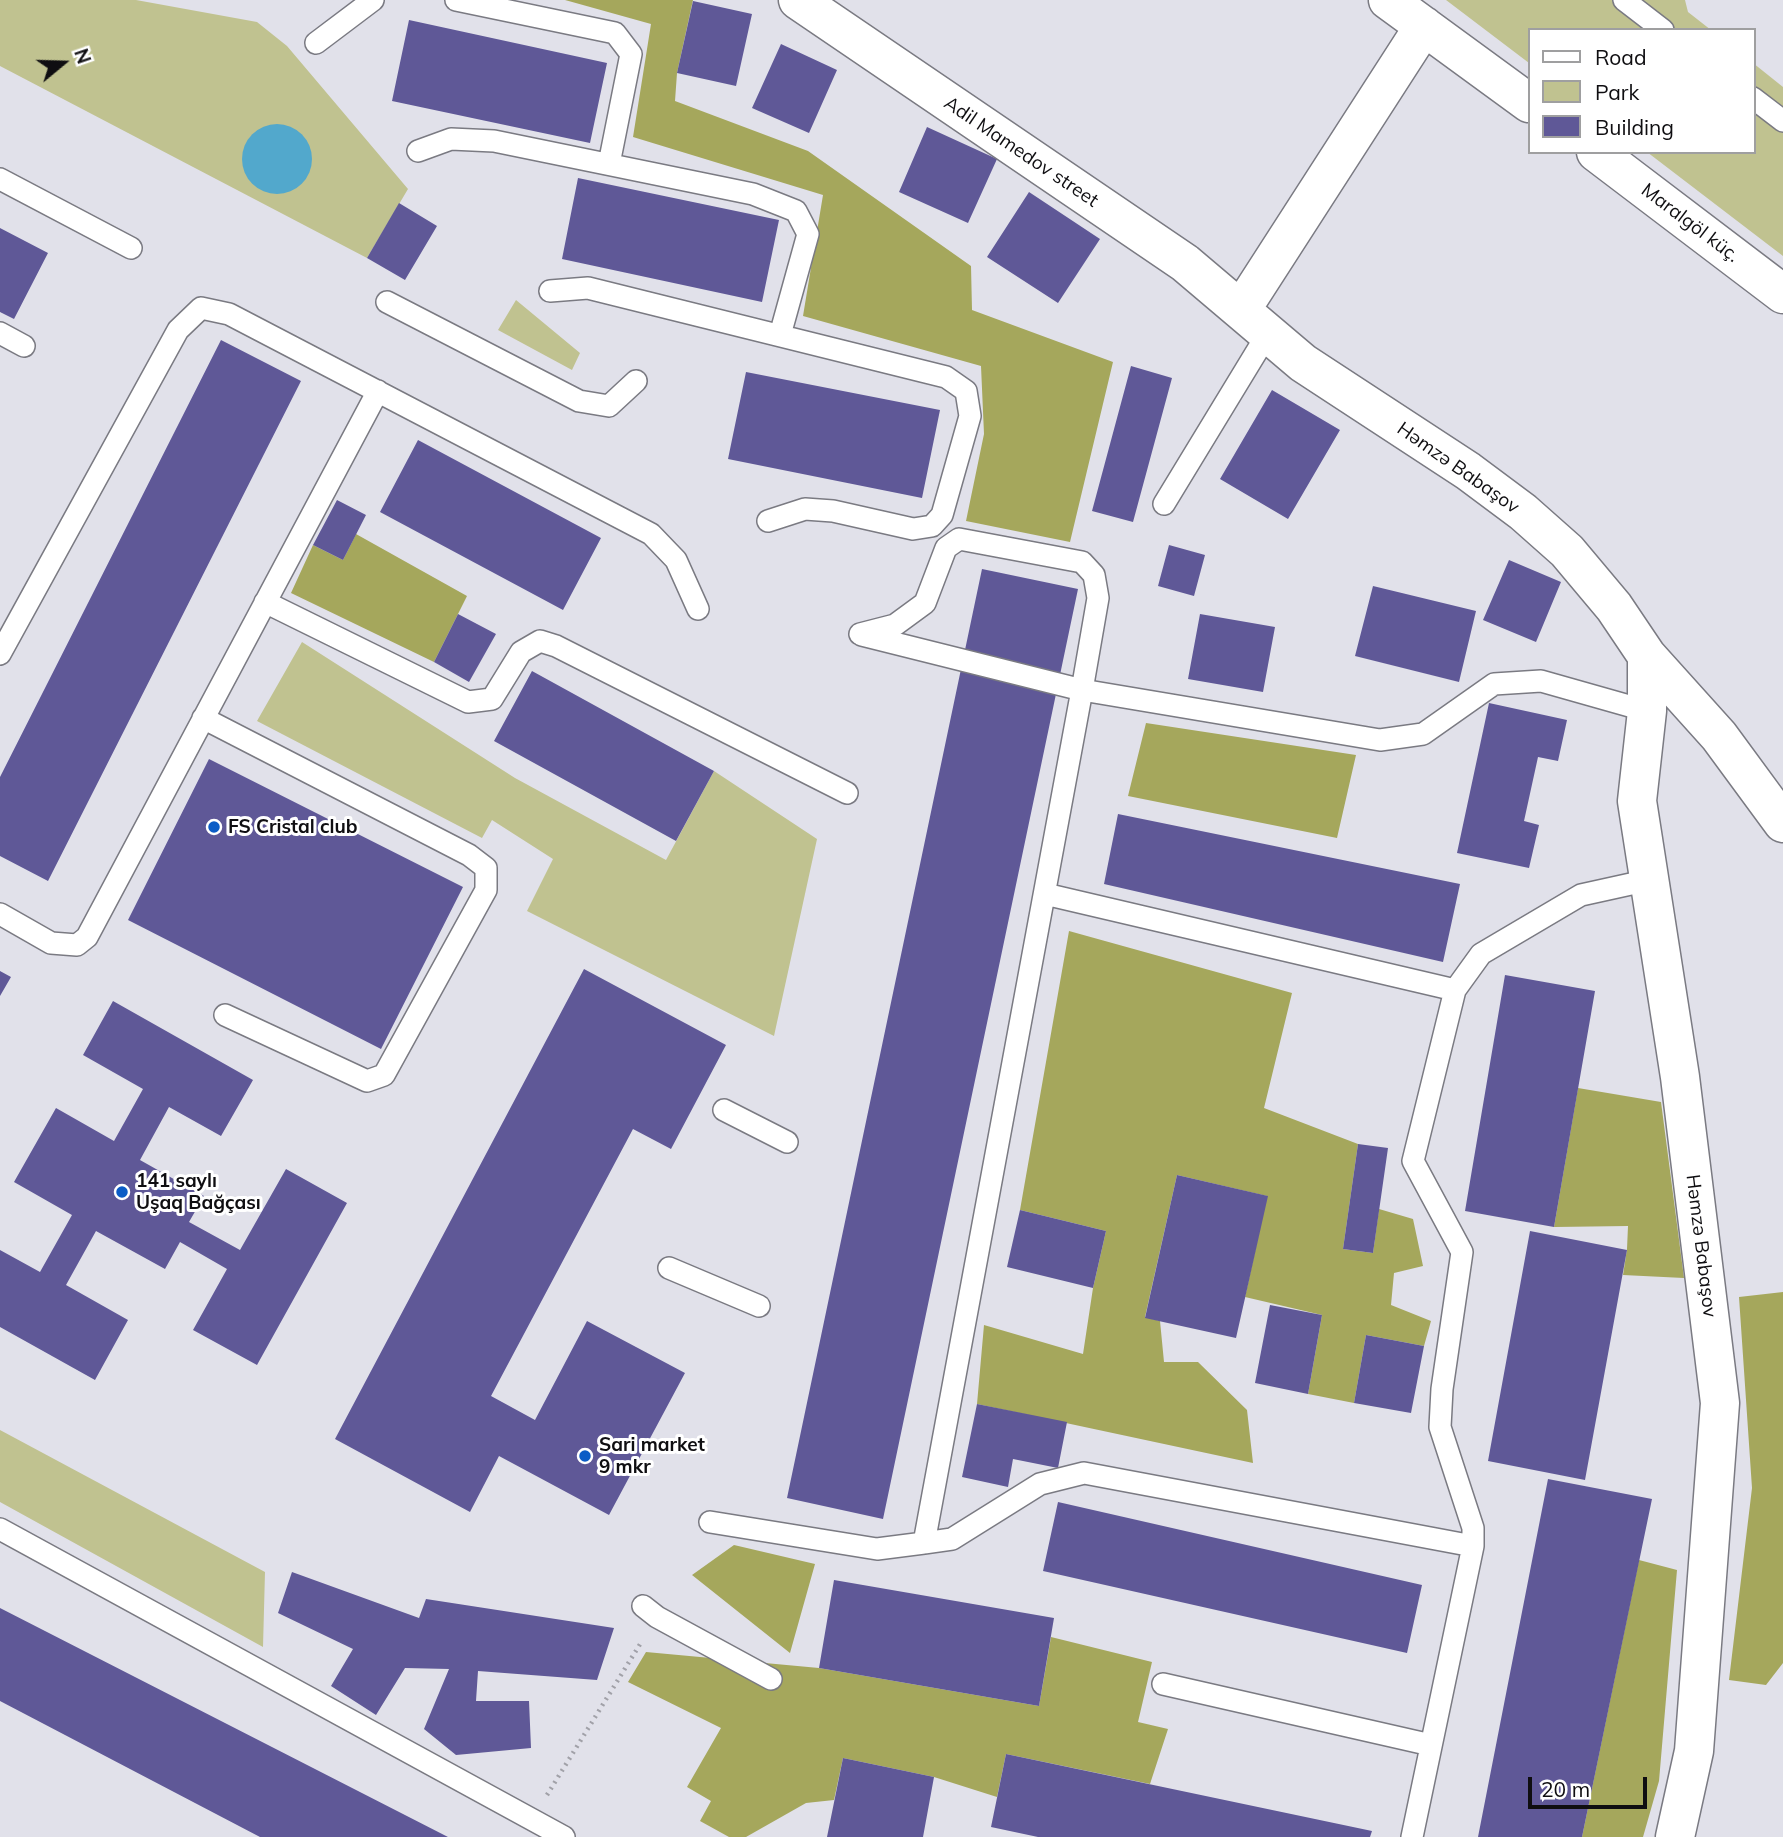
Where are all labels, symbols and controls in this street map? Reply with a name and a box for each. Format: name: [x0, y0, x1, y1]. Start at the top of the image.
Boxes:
north arrow: [28, 28, 98, 98]
legend: [1528, 28, 1755, 154]
text: Road: [1595, 44, 1646, 70]
text: N: [69, 45, 97, 67]
text: Park: [1595, 79, 1639, 105]
street label: Adil Mamedov street: [940, 92, 1102, 212]
text: Building: [1595, 114, 1674, 140]
street label: Maralgöl küç.: [1636, 179, 1744, 267]
street label: Həmzə Babaşov: [1393, 417, 1523, 519]
place label: FS Cristal club: [228, 816, 358, 838]
marker: FS Cristal club: [206, 819, 222, 835]
place label: 141 saylı Uşaq Bağçası: [136, 1170, 261, 1214]
street label: Həmzə Babaşov: [1681, 1173, 1721, 1319]
marker: 141 saylı Uşaq Bağçası: [114, 1184, 130, 1200]
place label: Sari market 9 mkr: [599, 1434, 705, 1478]
marker: Sari market 9 mkr: [577, 1448, 593, 1464]
scale bar: [1531, 1764, 1650, 1808]
text: 20 m: [1541, 1776, 1590, 1802]

